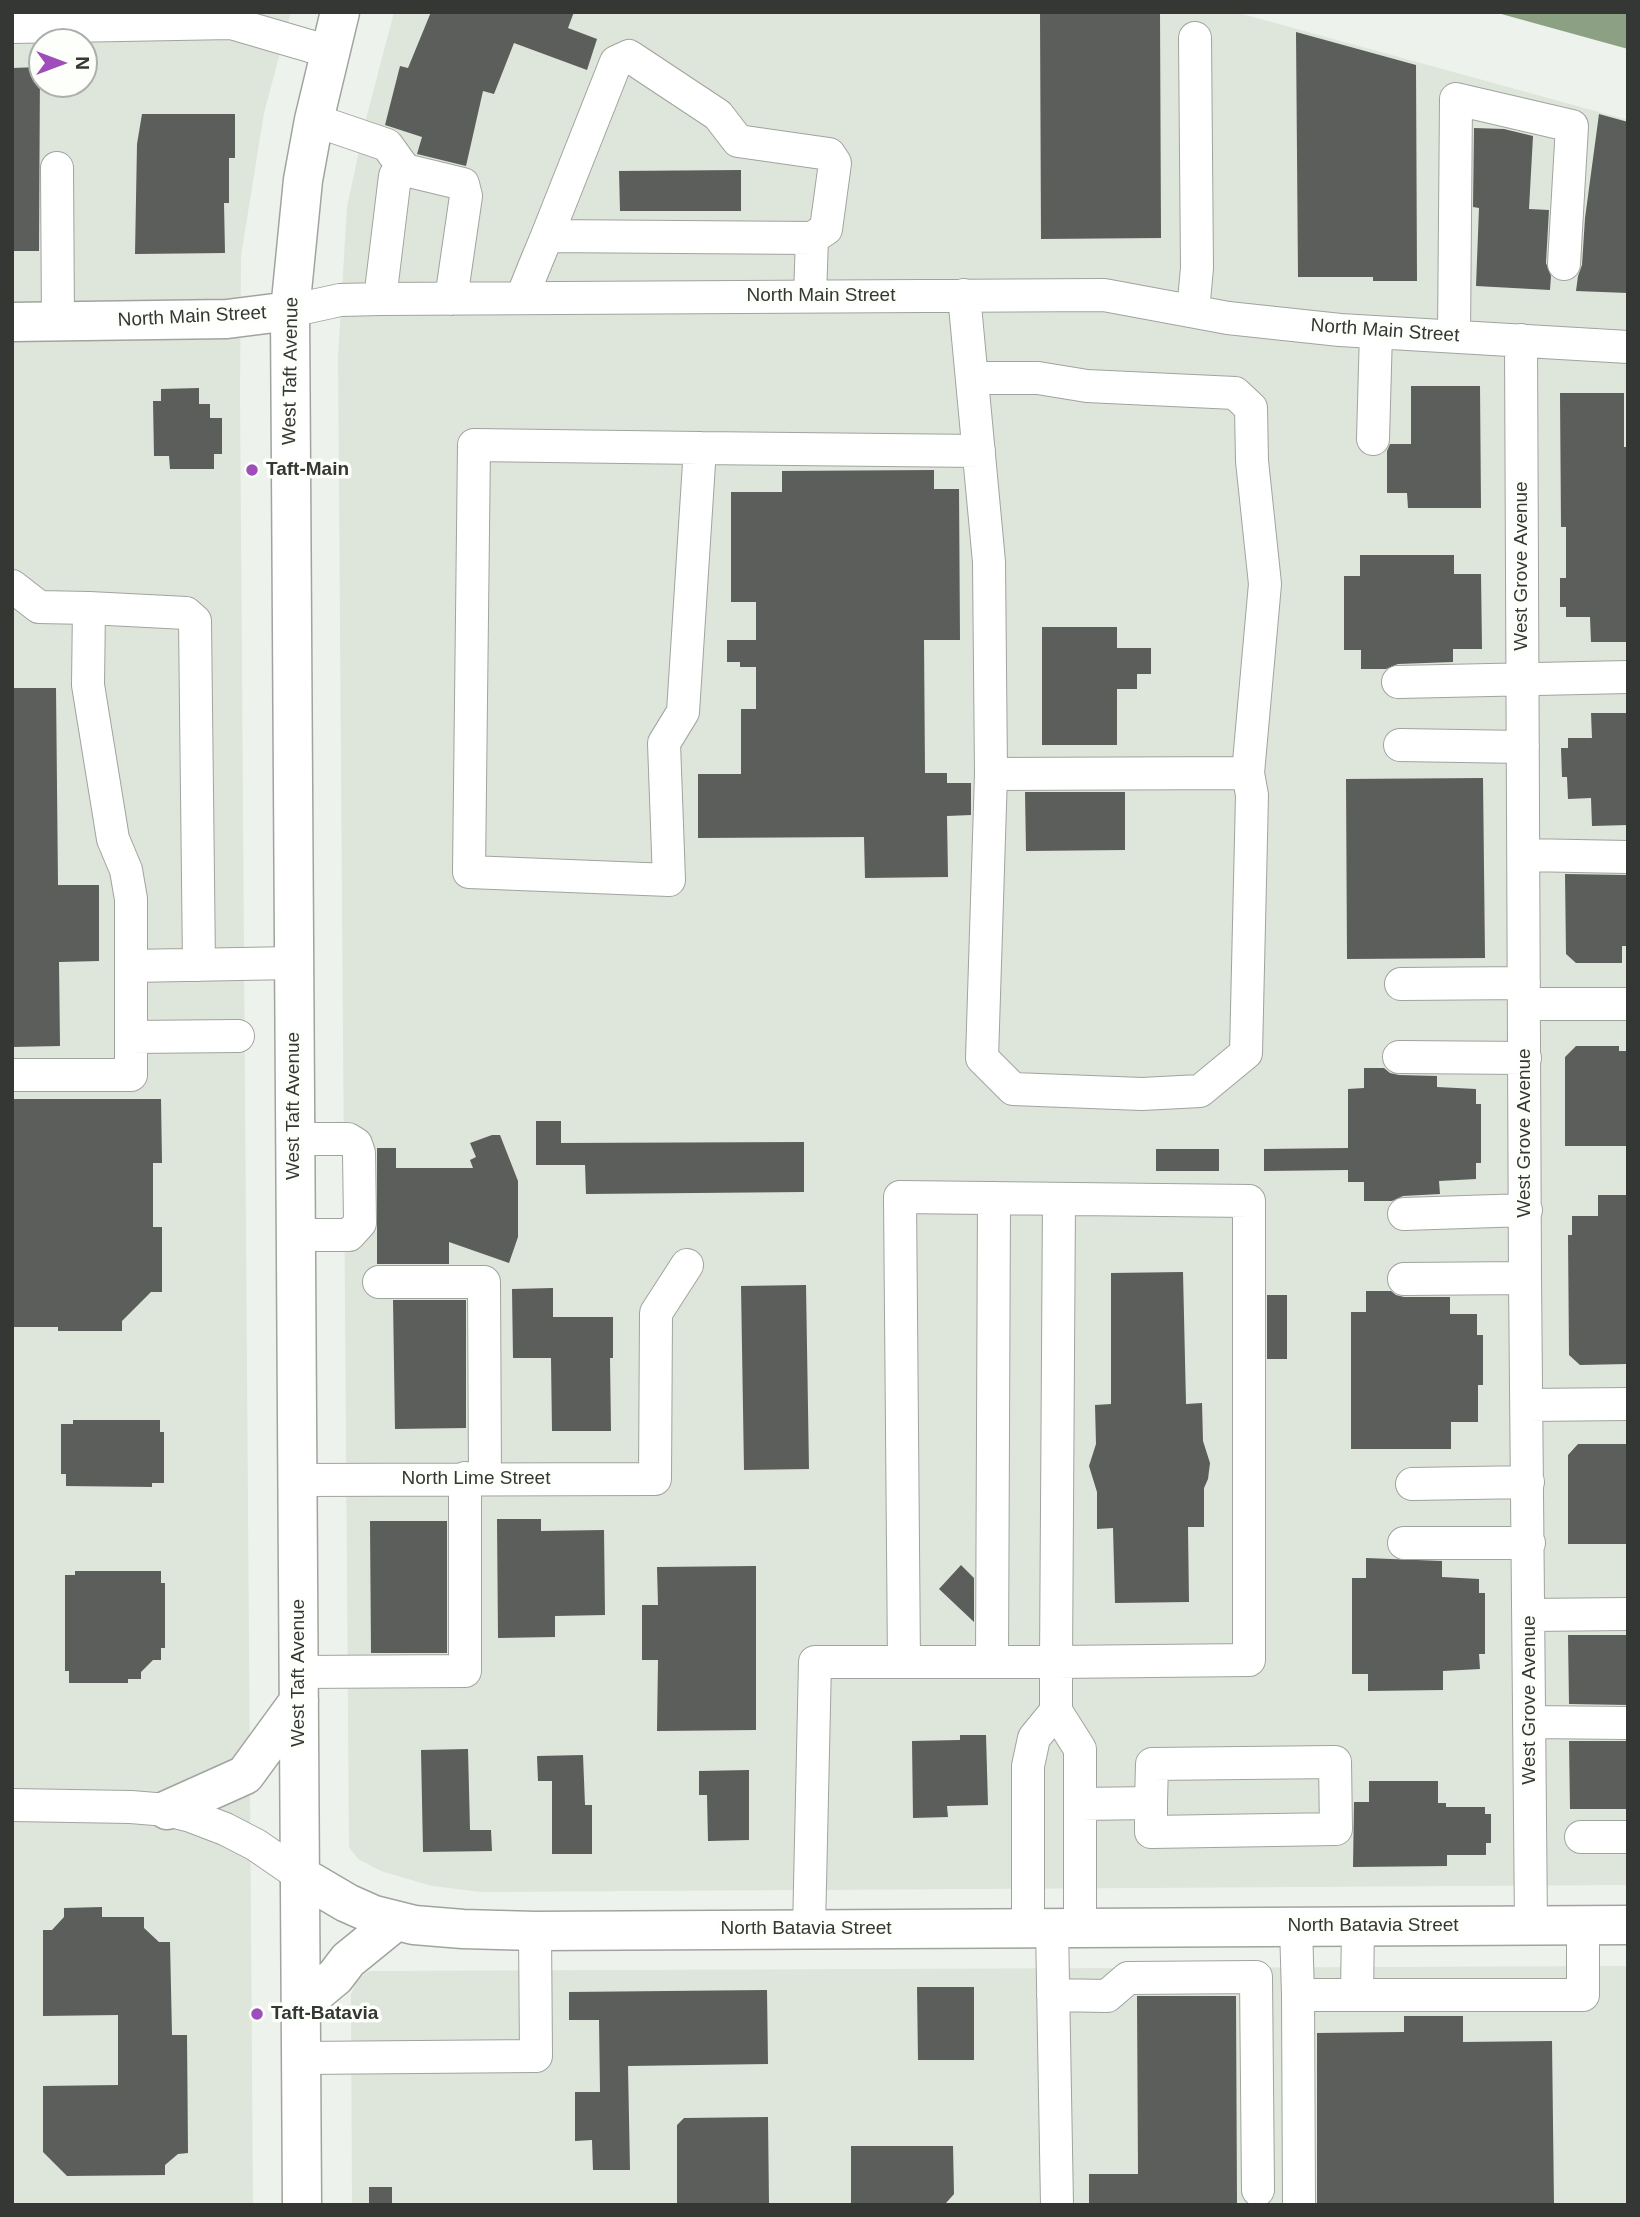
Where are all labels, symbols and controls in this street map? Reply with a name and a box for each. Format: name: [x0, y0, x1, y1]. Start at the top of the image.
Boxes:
north arrow: [28, 28, 98, 98]
text: N: [72, 56, 93, 70]
street label: North Main Street: [747, 285, 895, 307]
street label: West Taft Avenue: [278, 297, 304, 445]
street label: North Main Street: [117, 302, 267, 332]
street label: North Main Street: [1310, 314, 1460, 348]
place label: Taft-Main: [266, 459, 349, 481]
marker: Taft-Main: [244, 462, 260, 478]
street label: West Grove Avenue: [1511, 481, 1533, 651]
street label: West Taft Avenue: [283, 1032, 305, 1180]
street label: West Grove Avenue: [1514, 1048, 1536, 1218]
street label: North Lime Street: [402, 1468, 550, 1490]
street label: West Taft Avenue: [288, 1599, 310, 1747]
street label: West Grove Avenue: [1519, 1615, 1541, 1785]
street label: North Batavia Street: [1287, 1915, 1459, 1937]
street label: North Batavia Street: [720, 1918, 892, 1940]
place label: Taft-Batavia: [271, 2003, 378, 2025]
marker: Taft-Batavia: [249, 2006, 265, 2022]

